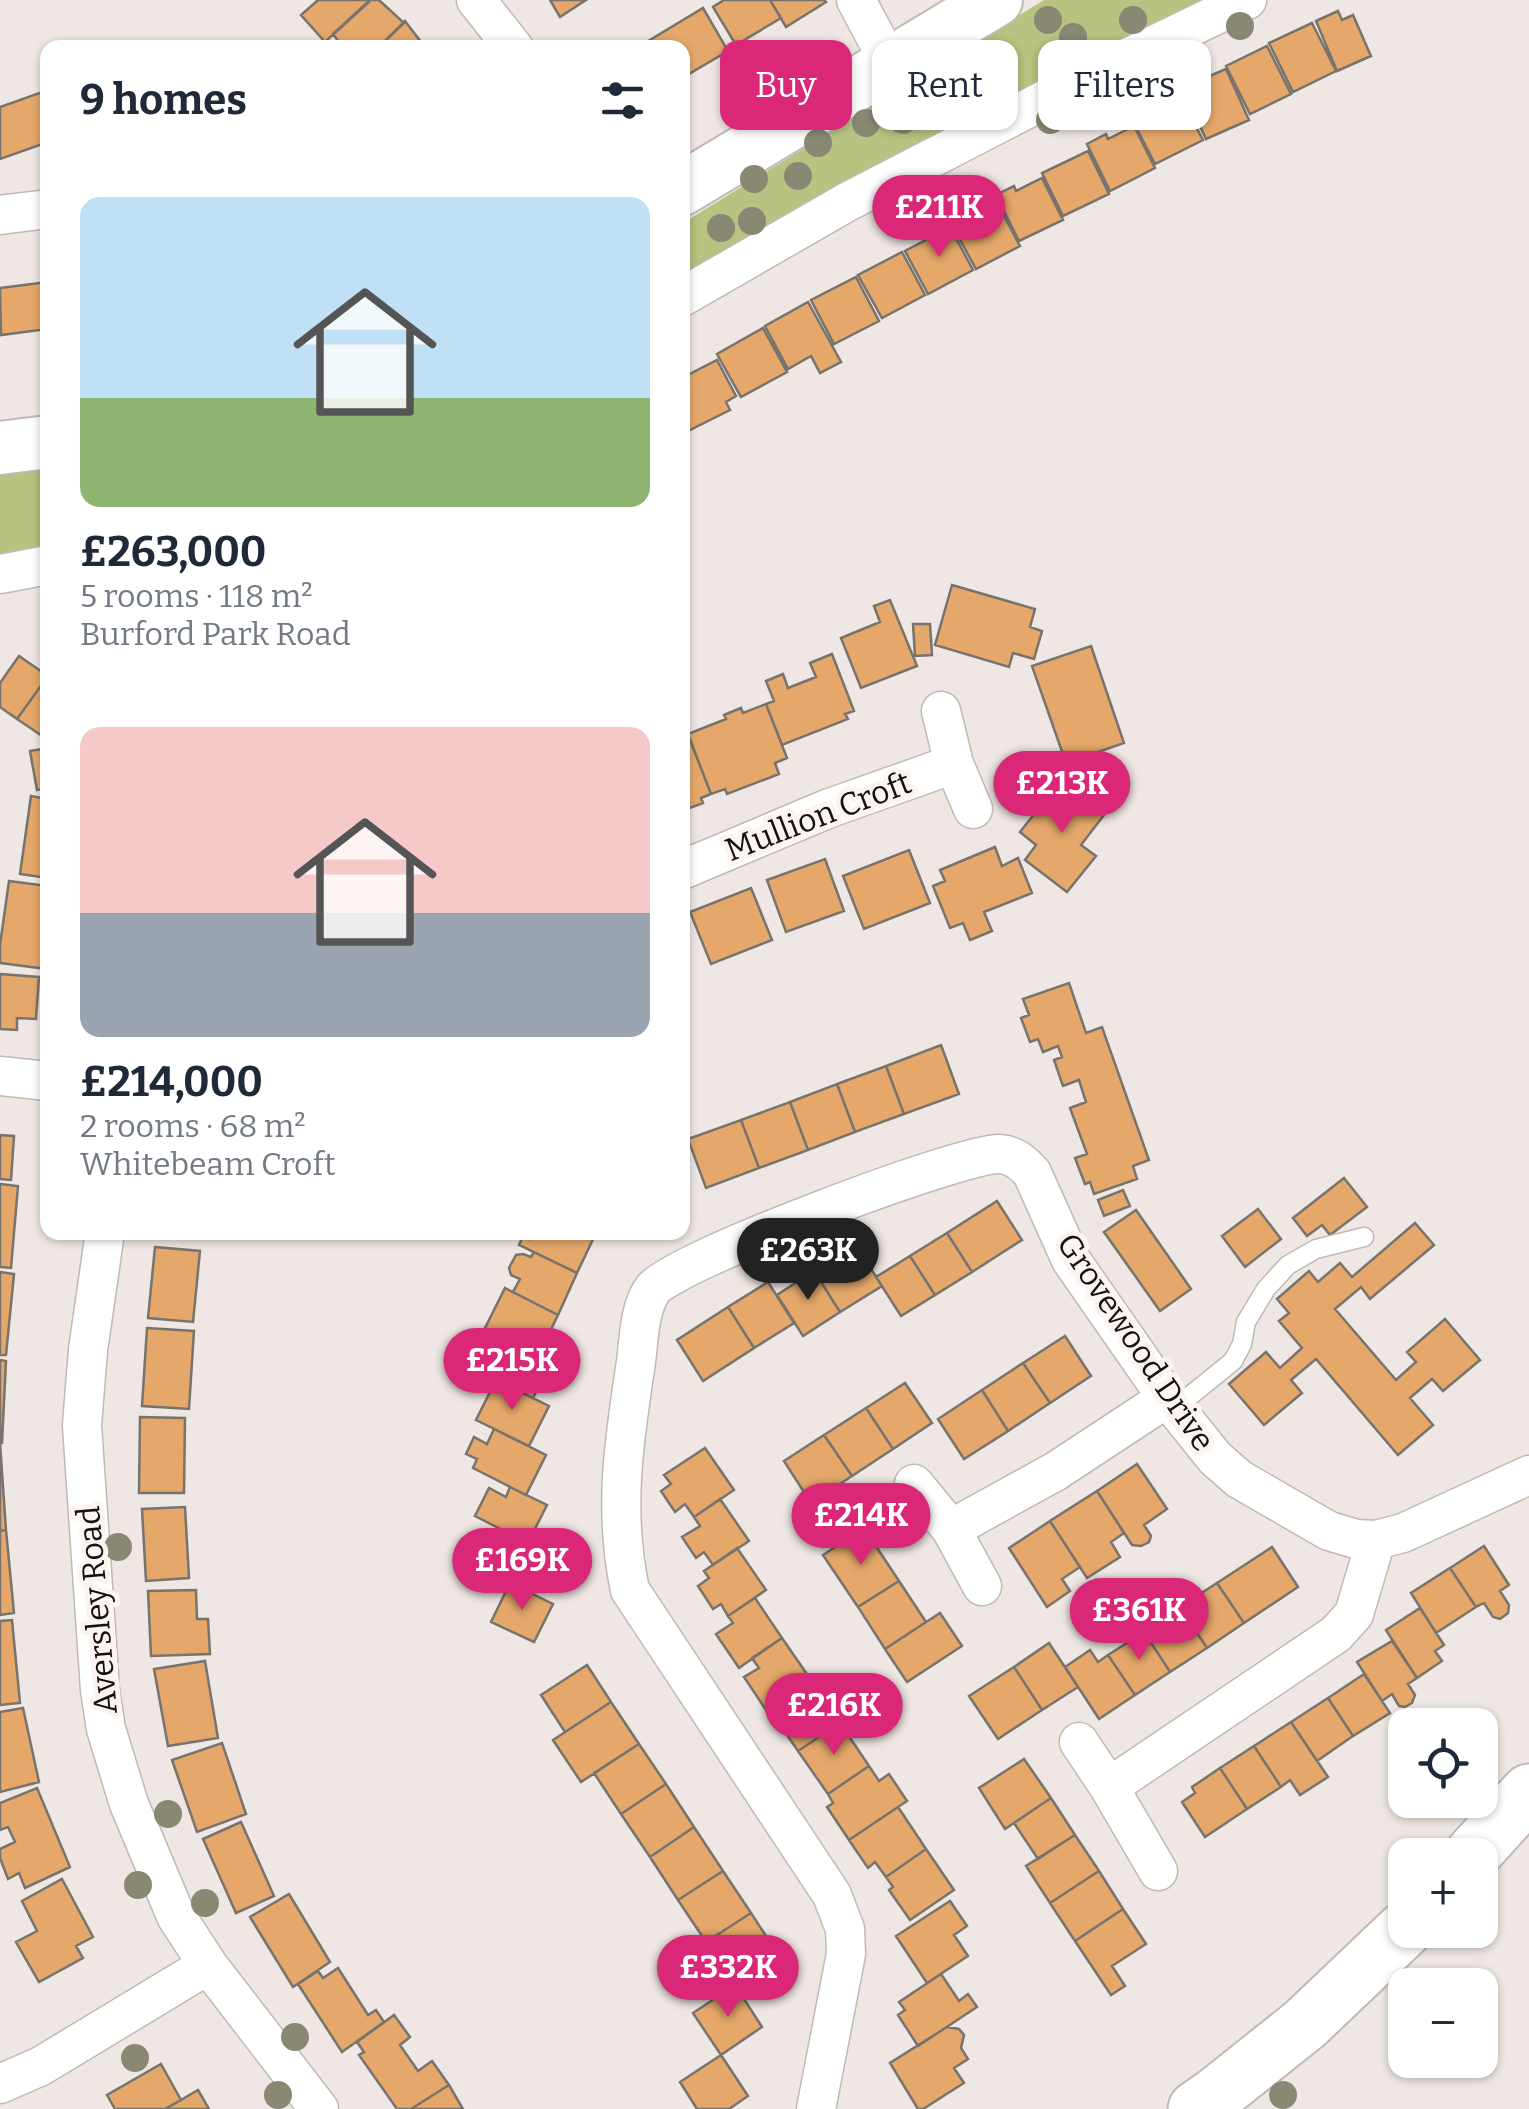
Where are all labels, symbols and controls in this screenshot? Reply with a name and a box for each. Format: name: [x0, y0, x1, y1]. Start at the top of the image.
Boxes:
chip: Buy: [720, 40, 852, 130]
chip: Rent: [872, 40, 1018, 130]
chip: Filters: [1038, 40, 1211, 130]
icon: filters: [595, 73, 650, 128]
text: 9 homes: [80, 75, 247, 125]
pin: £211K: [869, 175, 1009, 260]
text: £211K: [894, 188, 984, 226]
icon: home: [275, 262, 455, 442]
text: £263,000: [80, 527, 267, 577]
text: 5 rooms · 118 m²: [80, 577, 313, 615]
text: Burford Park Road: [80, 615, 351, 653]
pin: £213K: [992, 751, 1132, 836]
street label: Mullion Croft: [720, 763, 917, 869]
text: £213K: [1015, 764, 1109, 802]
icon: home: [275, 792, 455, 972]
text: £214,000: [80, 1057, 263, 1107]
text: 2 rooms · 68 m²: [80, 1107, 306, 1145]
text: Whitebeam Croft: [80, 1145, 336, 1183]
pin: £263K: [738, 1218, 878, 1303]
street label: Grovewood Drive: [1049, 1226, 1223, 1458]
text: £263K: [759, 1231, 857, 1269]
pin: £215K: [442, 1328, 582, 1413]
text: £215K: [465, 1341, 559, 1379]
pin: £214K: [791, 1483, 931, 1568]
text: £214K: [813, 1496, 909, 1534]
street label: Aversley Road: [69, 1504, 125, 1716]
pin: £169K: [452, 1528, 592, 1613]
text: £169K: [474, 1541, 570, 1579]
pin: £361K: [1069, 1578, 1209, 1663]
text: £361K: [1092, 1591, 1186, 1629]
pin: £216K: [764, 1673, 904, 1758]
text: £216K: [787, 1686, 881, 1724]
map controls: [1388, 1708, 1498, 2078]
button: locate: [1388, 1708, 1498, 1818]
button: +: [1388, 1838, 1498, 1948]
pin: £332K: [658, 1935, 798, 2020]
text: £332K: [679, 1948, 777, 1986]
button: −: [1388, 1968, 1498, 2078]

